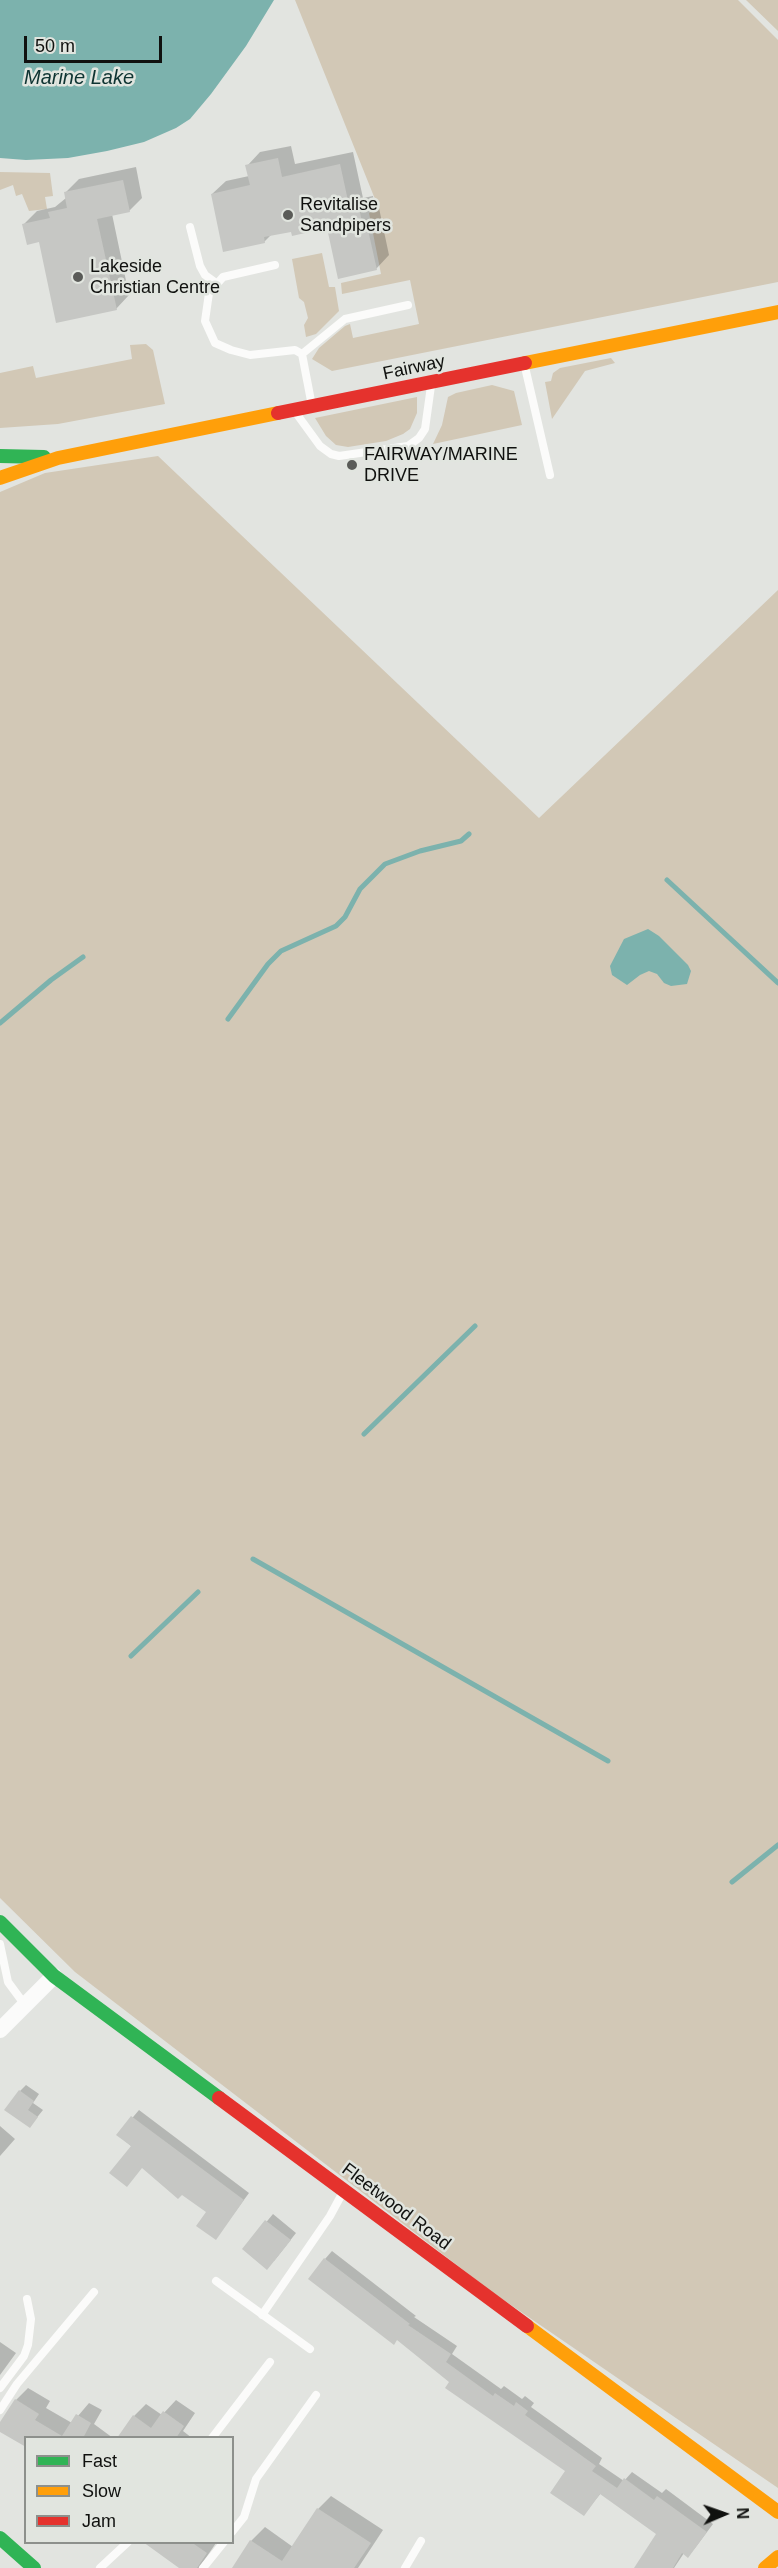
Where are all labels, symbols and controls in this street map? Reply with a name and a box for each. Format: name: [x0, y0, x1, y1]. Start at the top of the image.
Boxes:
scale bar: [27, 24, 165, 62]
text: 50 m: [35, 36, 75, 56]
water label: Marine Lake: [24, 66, 134, 90]
place label: Revitalise Sandpipers: [300, 194, 391, 236]
marker: Revitalise Sandpipers: [281, 208, 295, 222]
place label: Lakeside Christian Centre: [90, 256, 220, 298]
marker: Lakeside Christian Centre: [71, 270, 85, 284]
street label: Fairway: [381, 351, 447, 385]
place label: FAIRWAY/MARINE DRIVE: [364, 444, 518, 486]
marker: FAIRWAY/MARINE DRIVE: [345, 458, 359, 472]
street label: Fleetwood Road: [337, 2159, 455, 2255]
legend: [24, 2436, 234, 2544]
text: Fast: [82, 2451, 117, 2471]
text: Slow: [82, 2481, 121, 2501]
north arrow: [694, 2484, 754, 2544]
text: N: [734, 2507, 751, 2519]
text: Jam: [82, 2511, 116, 2531]

